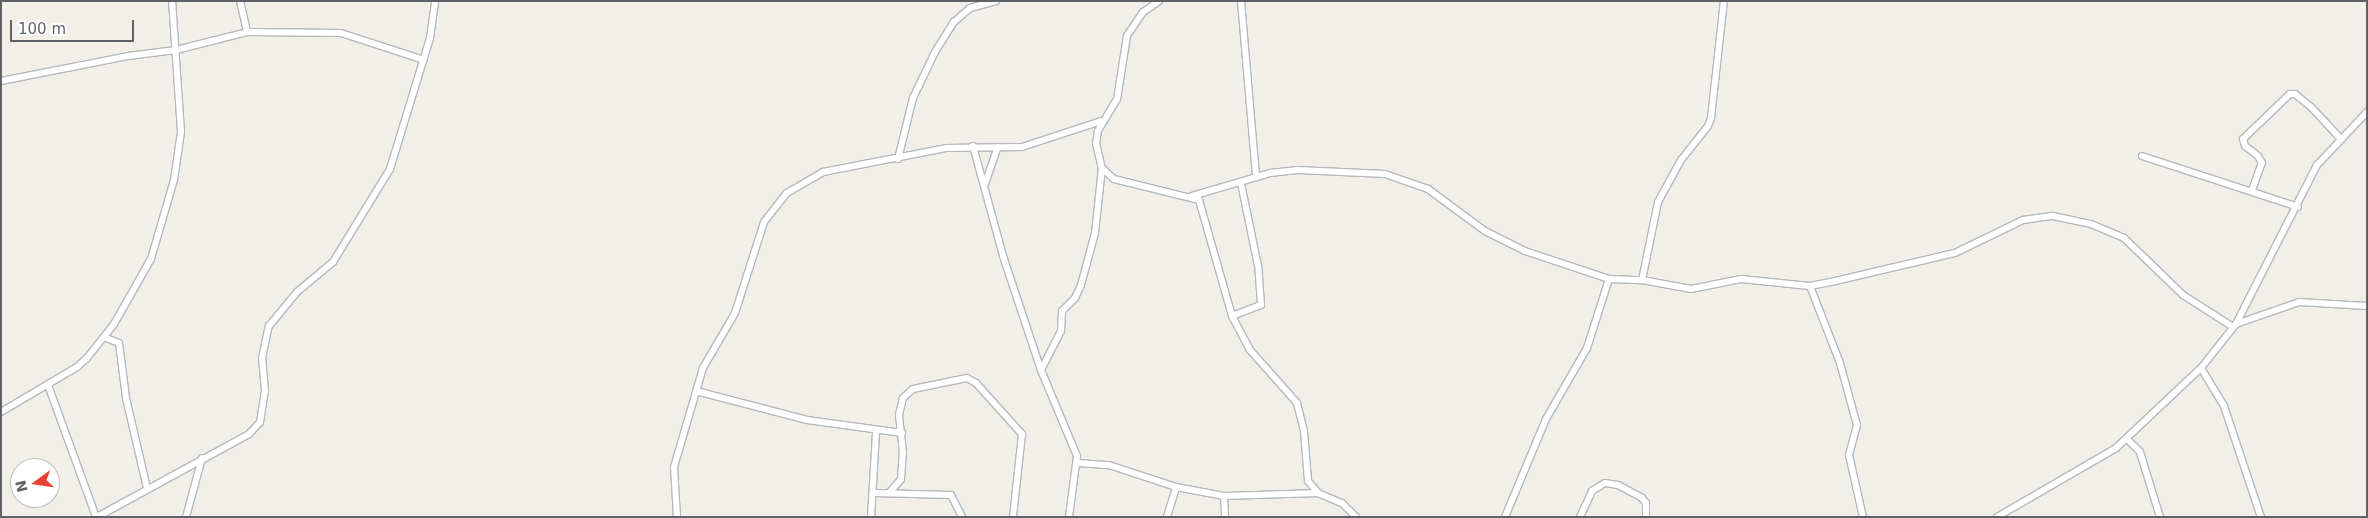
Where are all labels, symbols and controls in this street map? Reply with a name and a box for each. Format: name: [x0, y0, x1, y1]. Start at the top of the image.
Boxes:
scale bar: [12, 10, 136, 42]
text: 100 m: [18, 20, 66, 38]
north arrow: [10, 458, 60, 508]
text: N: [12, 479, 31, 494]

